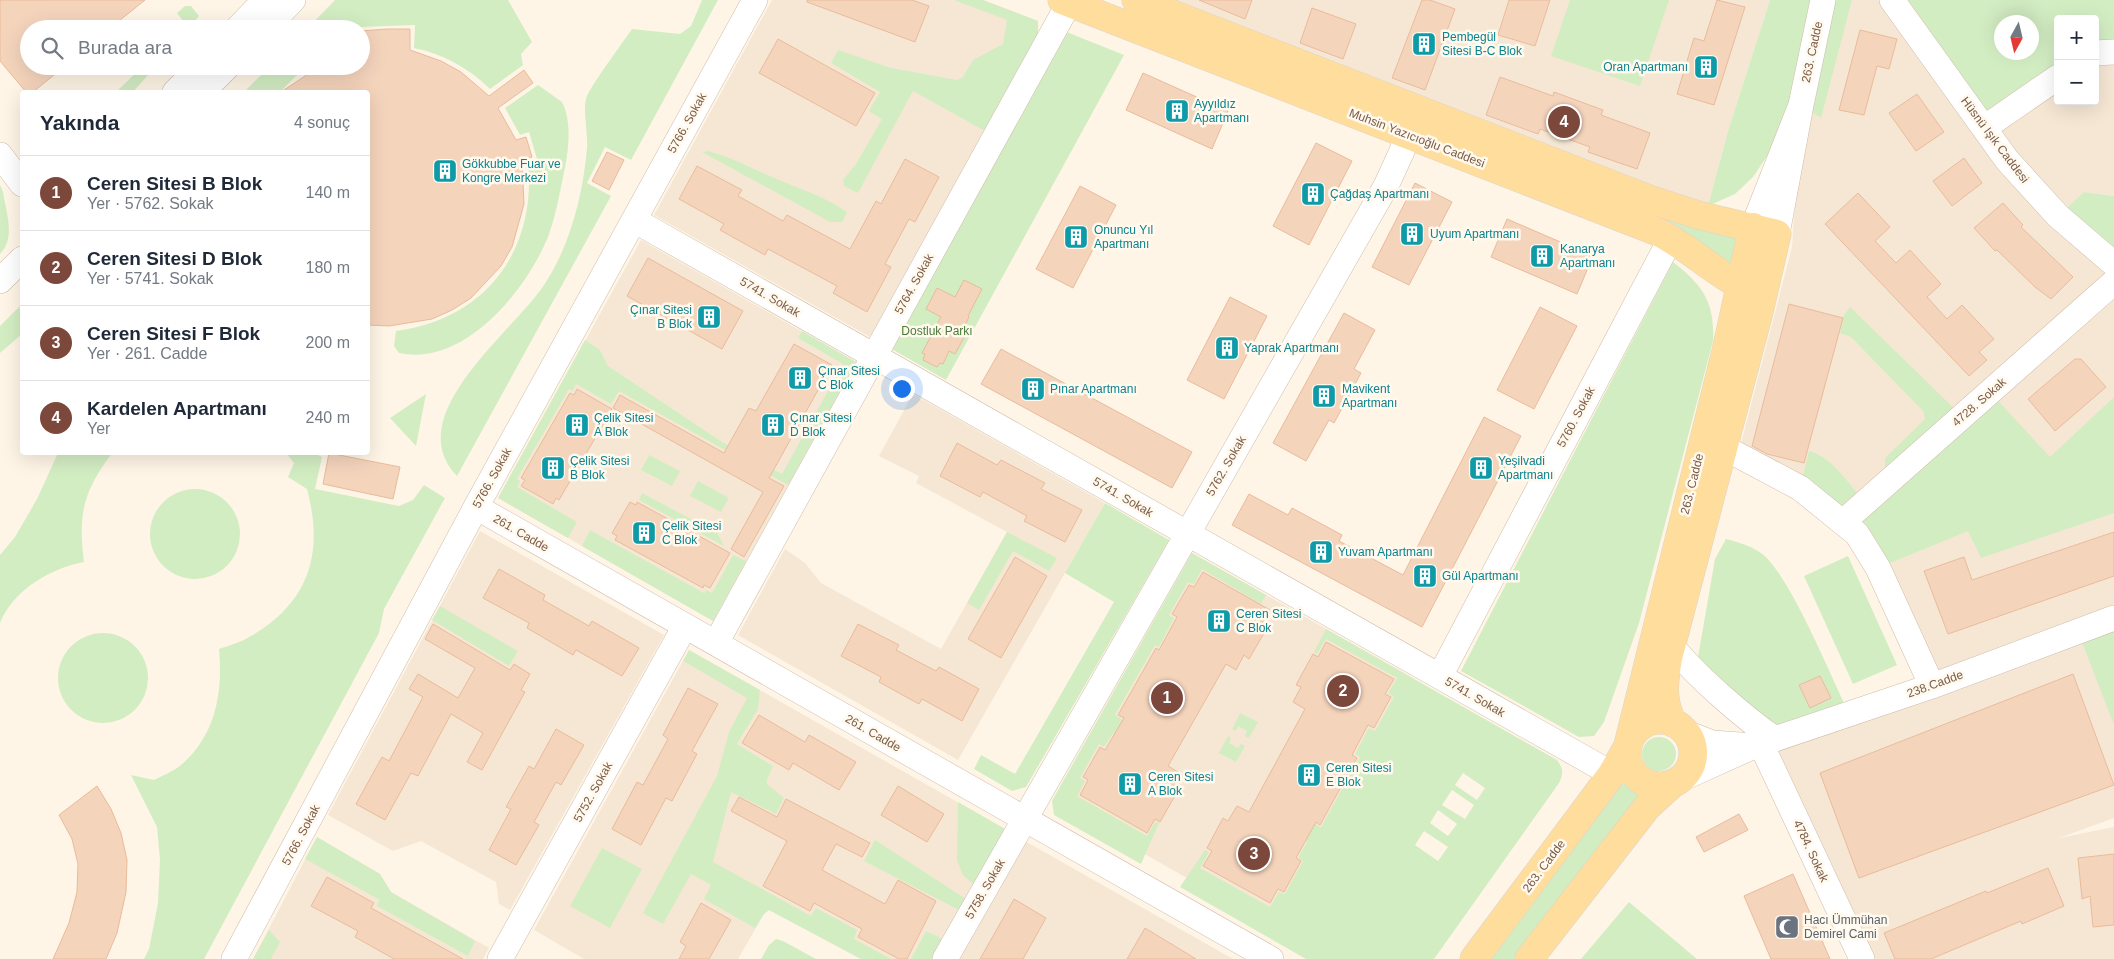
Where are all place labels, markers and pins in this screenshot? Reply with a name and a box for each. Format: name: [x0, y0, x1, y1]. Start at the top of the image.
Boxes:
place label: Pembegül Sitesi B-C Blok: [1442, 30, 1523, 58]
building icon: Pembegül Sitesi B-C Blok: [1411, 31, 1437, 57]
building icon: Oran Apartmanı: [1693, 54, 1719, 80]
place label: Oran Apartmanı: [1603, 60, 1688, 74]
place label: Ayyıldız Apartmanı: [1194, 97, 1249, 125]
building icon: Ayyıldız Apartmanı: [1164, 98, 1190, 124]
pin: 4: [1548, 103, 1580, 141]
place label: Gökkubbe Fuar ve Kongre Merkezi: [462, 157, 561, 185]
building icon: Gökkubbe Fuar ve Kongre Merkezi: [432, 158, 458, 184]
building icon: Çağdaş Apartmanı: [1300, 181, 1326, 207]
place label: Çağdaş Apartmanı: [1330, 187, 1429, 201]
building icon: Uyum Apartmanı: [1399, 221, 1425, 247]
place label: Onuncu Yıl Apartmanı: [1094, 223, 1153, 251]
building icon: Onuncu Yıl Apartmanı: [1063, 224, 1089, 250]
place label: Uyum Apartmanı: [1430, 227, 1519, 241]
place label: Kanarya Apartmanı: [1560, 242, 1615, 270]
building icon: Kanarya Apartmanı: [1529, 243, 1555, 269]
place label: Çınar Sitesi B Blok: [630, 303, 693, 331]
building icon: Çınar Sitesi B Blok: [696, 304, 722, 330]
building icon: Yaprak Apartmanı: [1214, 335, 1240, 361]
place label: Yaprak Apartmanı: [1244, 341, 1339, 355]
place label: Çınar Sitesi C Blok: [818, 364, 880, 392]
building icon: Çınar Sitesi C Blok: [787, 365, 813, 391]
building icon: Pınar Apartmanı: [1020, 376, 1046, 402]
place label: Pınar Apartmanı: [1050, 382, 1137, 396]
place label: Mavikent Apartmanı: [1342, 382, 1397, 410]
building icon: Mavikent Apartmanı: [1311, 383, 1337, 409]
place label: Çelik Sitesi A Blok: [594, 411, 653, 439]
place label: Çınar Sitesi D Blok: [790, 411, 852, 439]
building icon: Çelik Sitesi A Blok: [564, 412, 590, 438]
building icon: Çınar Sitesi D Blok: [760, 412, 786, 438]
place label: Çelik Sitesi B Blok: [570, 454, 629, 482]
place label: Yeşilvadi Apartmanı: [1498, 454, 1553, 482]
building icon: Çelik Sitesi B Blok: [540, 455, 566, 481]
building icon: Yeşilvadi Apartmanı: [1468, 455, 1494, 481]
place label: Çelik Sitesi C Blok: [662, 519, 721, 547]
building icon: Çelik Sitesi C Blok: [631, 520, 657, 546]
building icon: Yuvam Apartmanı: [1308, 539, 1334, 565]
place label: Yuvam Apartmanı: [1338, 545, 1433, 559]
building icon: Gül Apartmanı: [1412, 563, 1438, 589]
place label: Gül Apartmanı: [1442, 569, 1519, 583]
place label: Ceren Sitesi C Blok: [1236, 607, 1301, 635]
building icon: Ceren Sitesi C Blok: [1206, 608, 1232, 634]
pin: 2: [1327, 672, 1359, 710]
pin: 1: [1151, 679, 1183, 717]
place label: Ceren Sitesi E Blok: [1326, 761, 1391, 789]
building icon: Ceren Sitesi E Blok: [1296, 762, 1322, 788]
place label: Ceren Sitesi A Blok: [1148, 770, 1213, 798]
building icon: Ceren Sitesi A Blok: [1117, 771, 1143, 797]
pin: 3: [1238, 835, 1270, 873]
place label: Hacı Ümmühan Demirel Cami: [1804, 913, 1887, 941]
mosque icon: Hacı Ümmühan Demirel Cami: [1774, 914, 1800, 940]

